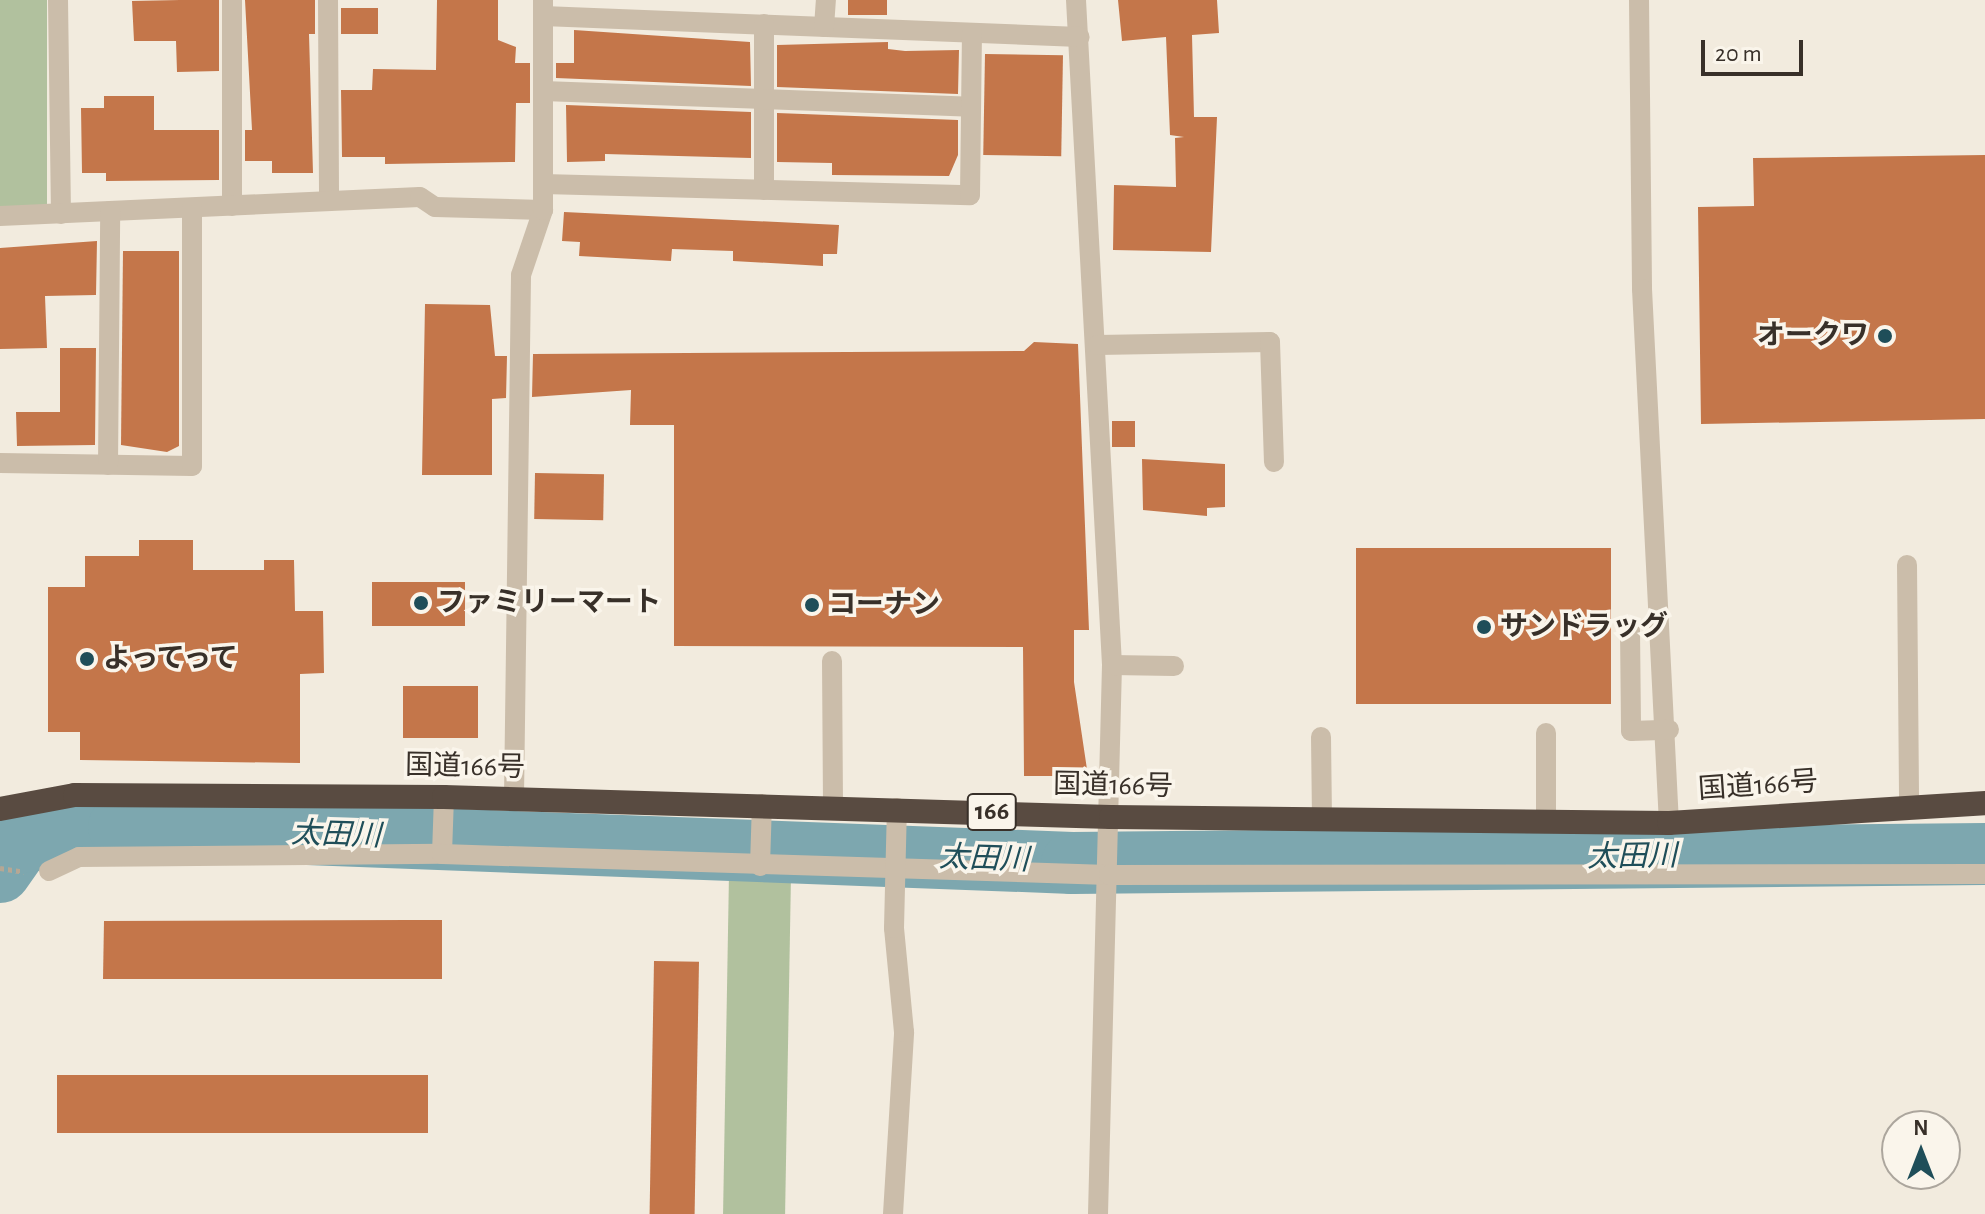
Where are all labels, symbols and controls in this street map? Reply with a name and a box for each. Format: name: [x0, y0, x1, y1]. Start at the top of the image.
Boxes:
scale bar: [1705, 24, 1807, 74]
text: 20 m: [1715, 42, 1762, 66]
place label: オークワ: [1757, 319, 1869, 353]
marker: オークワ: [1876, 327, 1894, 345]
place label: ファミリーマート: [437, 586, 661, 620]
place label: コーナン: [828, 588, 940, 622]
marker: ファミリーマート: [412, 594, 430, 612]
marker: コーナン: [803, 596, 821, 614]
place label: サンドラッグ: [1500, 610, 1668, 644]
marker: サンドラッグ: [1475, 618, 1493, 636]
place label: よってって: [103, 642, 243, 676]
marker: よってって: [78, 650, 96, 668]
street label: 国道166号: [405, 749, 525, 785]
street label: 国道166号: [1697, 765, 1819, 807]
street label: 国道166号: [1053, 768, 1173, 804]
road number: 166: [966, 790, 1018, 834]
water label: 太田川: [290, 815, 382, 855]
water label: 太田川: [1587, 838, 1677, 876]
water label: 太田川: [938, 839, 1030, 879]
north arrow: [1881, 1110, 1961, 1190]
text: N: [1913, 1117, 1929, 1139]

